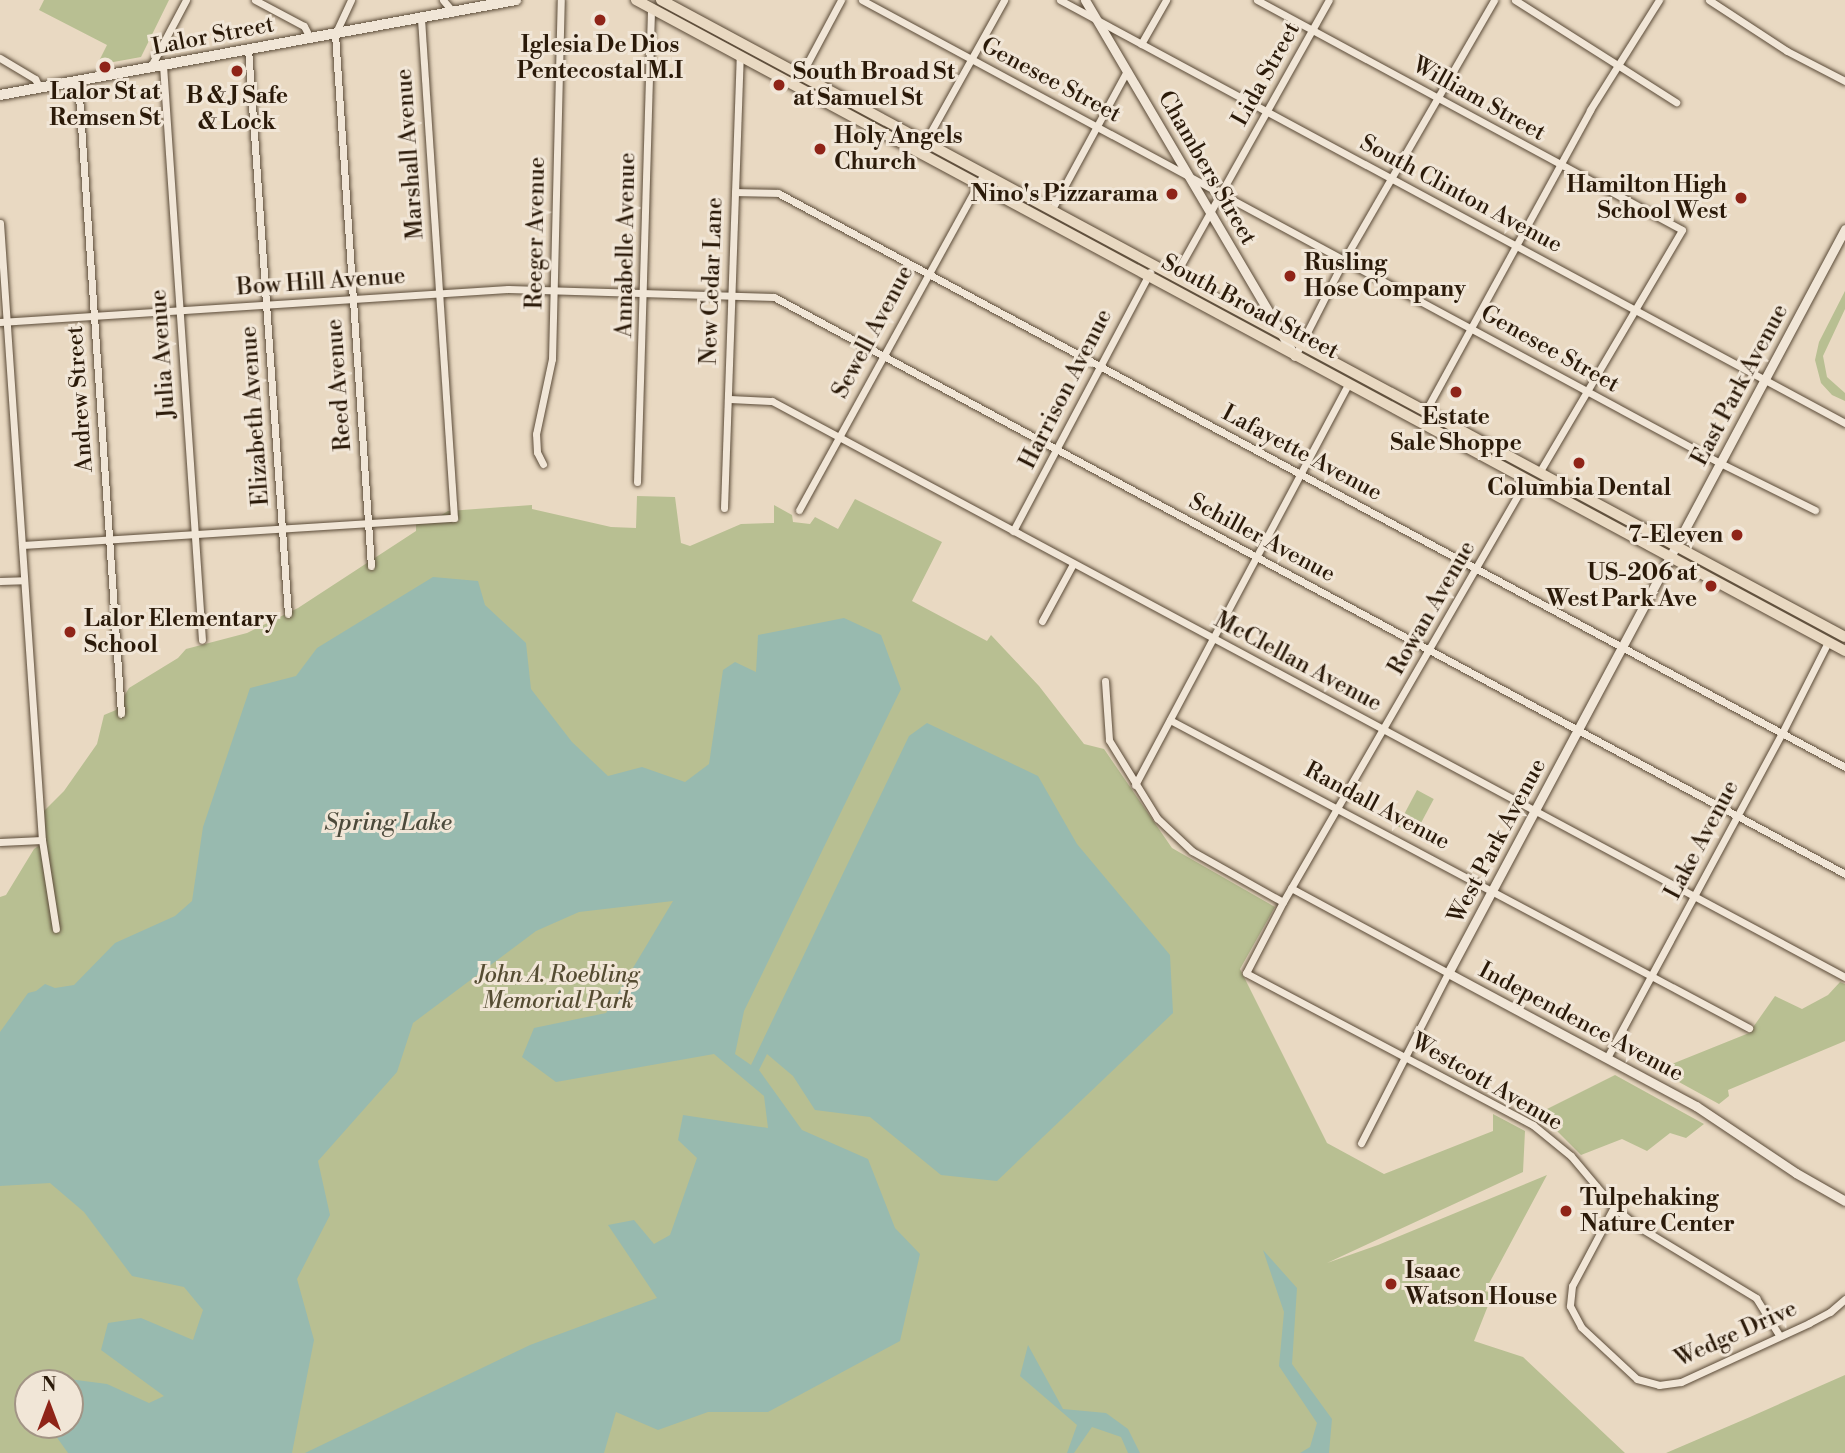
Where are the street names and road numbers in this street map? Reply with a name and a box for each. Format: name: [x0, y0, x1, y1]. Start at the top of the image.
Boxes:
street label: Lalor Street: [150, 11, 276, 61]
street label: Lida Street: [1226, 17, 1306, 131]
street label: Genesee Street: [976, 32, 1126, 128]
street label: William Street: [1408, 51, 1550, 147]
street label: Marshall Avenue: [390, 68, 430, 240]
street label: Chambers Street: [1152, 86, 1262, 250]
street label: South Clinton Avenue: [1355, 129, 1567, 259]
street label: Annabelle Avenue: [611, 152, 641, 338]
street label: Reeger Avenue: [521, 156, 551, 310]
street label: New Cedar Lane: [695, 197, 729, 365]
street label: South Broad Street: [1157, 249, 1343, 365]
street label: Sewell Avenue: [826, 261, 920, 403]
street label: Bow Hill Avenue: [236, 262, 406, 302]
street label: Julia Avenue: [145, 288, 181, 420]
street label: East Park Avenue: [1686, 299, 1794, 471]
street label: Genesee Street: [1476, 300, 1624, 398]
street label: Harrison Avenue: [1014, 304, 1118, 474]
street label: Reed Avenue: [321, 318, 357, 452]
street label: Andrew Street: [61, 325, 99, 473]
street label: Elizabeth Avenue: [235, 325, 275, 507]
street label: Lafayette Avenue: [1217, 399, 1387, 507]
street label: Schiller Avenue: [1184, 488, 1340, 588]
street label: Rowan Avenue: [1383, 536, 1481, 680]
street label: McClellan Avenue: [1210, 606, 1386, 718]
street label: West Park Avenue: [1442, 754, 1552, 928]
street label: Randall Avenue: [1300, 756, 1454, 856]
street label: Lake Avenue: [1659, 776, 1745, 904]
street label: Independence Avenue: [1474, 956, 1688, 1088]
street label: Westcott Avenue: [1406, 1027, 1568, 1137]
street label: Wedge Drive: [1671, 1295, 1801, 1373]

